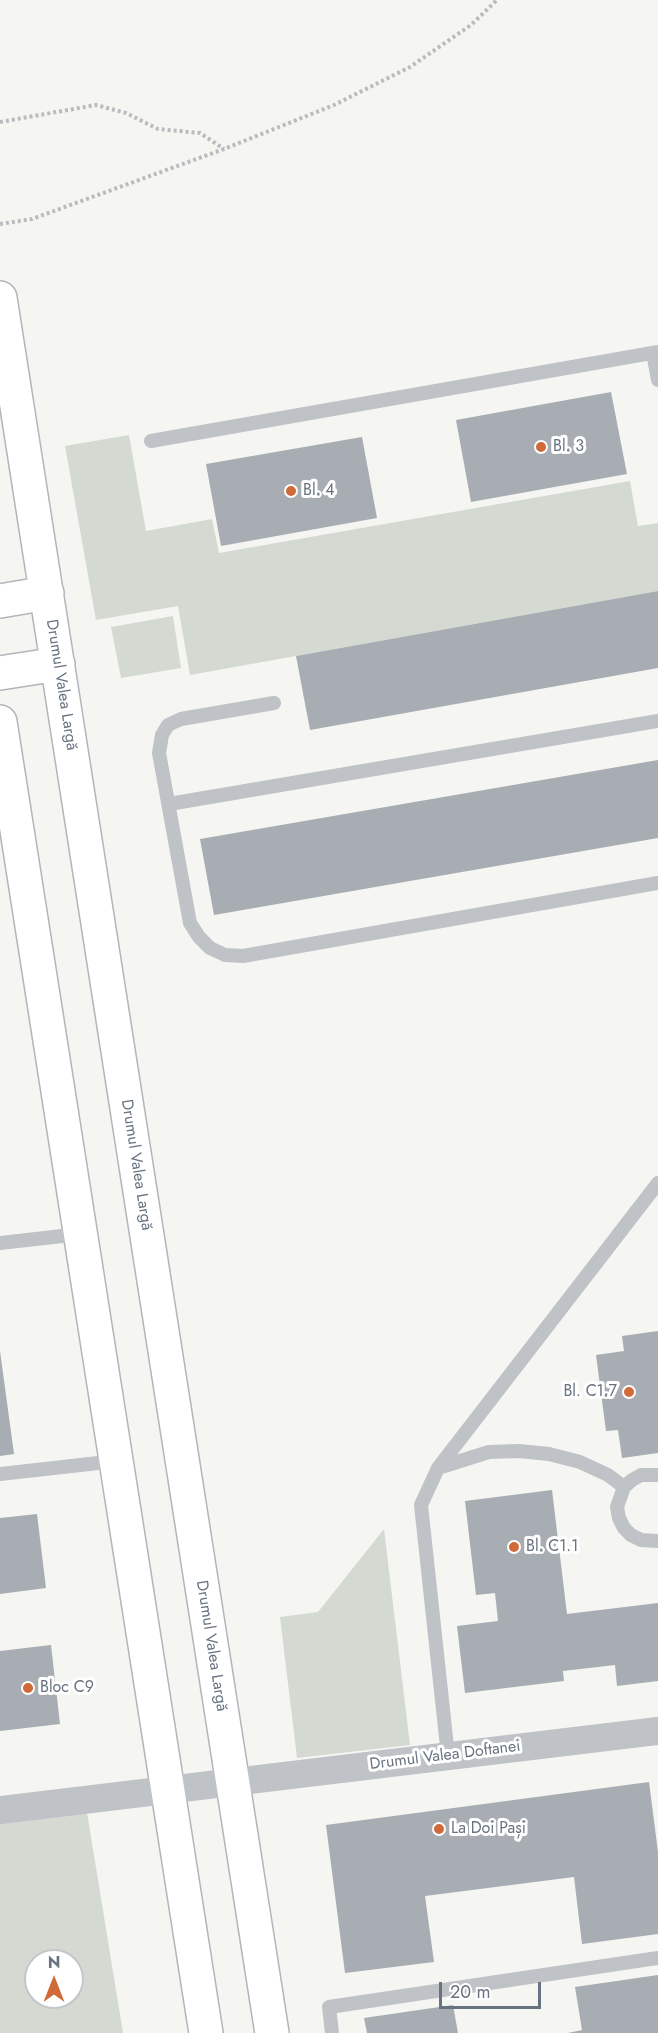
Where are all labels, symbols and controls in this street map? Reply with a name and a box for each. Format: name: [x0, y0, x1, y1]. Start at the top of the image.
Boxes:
place label: Bl. 3: [553, 437, 584, 457]
marker: Bl. 3: [534, 440, 548, 454]
place label: Bl. 4: [303, 481, 335, 501]
marker: Bl. 4: [284, 484, 298, 498]
street label: Drumul Valea Largă: [41, 618, 81, 752]
street label: Drumul Valea Largă: [116, 1098, 156, 1232]
place label: Bl. C1.7: [563, 1382, 617, 1402]
marker: Bl. C1.7: [622, 1385, 636, 1399]
place label: Bl. C1.1: [526, 1537, 578, 1557]
marker: Bl. C1.1: [507, 1540, 521, 1554]
street label: Drumul Valea Largă: [191, 1579, 231, 1713]
place label: Bloc C9: [40, 1678, 94, 1698]
marker: Bloc C9: [21, 1681, 35, 1695]
street label: Drumul Valea Doftanei: [369, 1737, 521, 1775]
place label: La Doi Pași: [451, 1819, 526, 1839]
marker: La Doi Pași: [432, 1822, 446, 1836]
north arrow: [24, 1949, 84, 2009]
text: N: [48, 1951, 60, 1974]
scale bar: [442, 1970, 544, 2008]
text: 20 m: [450, 1979, 490, 2005]

